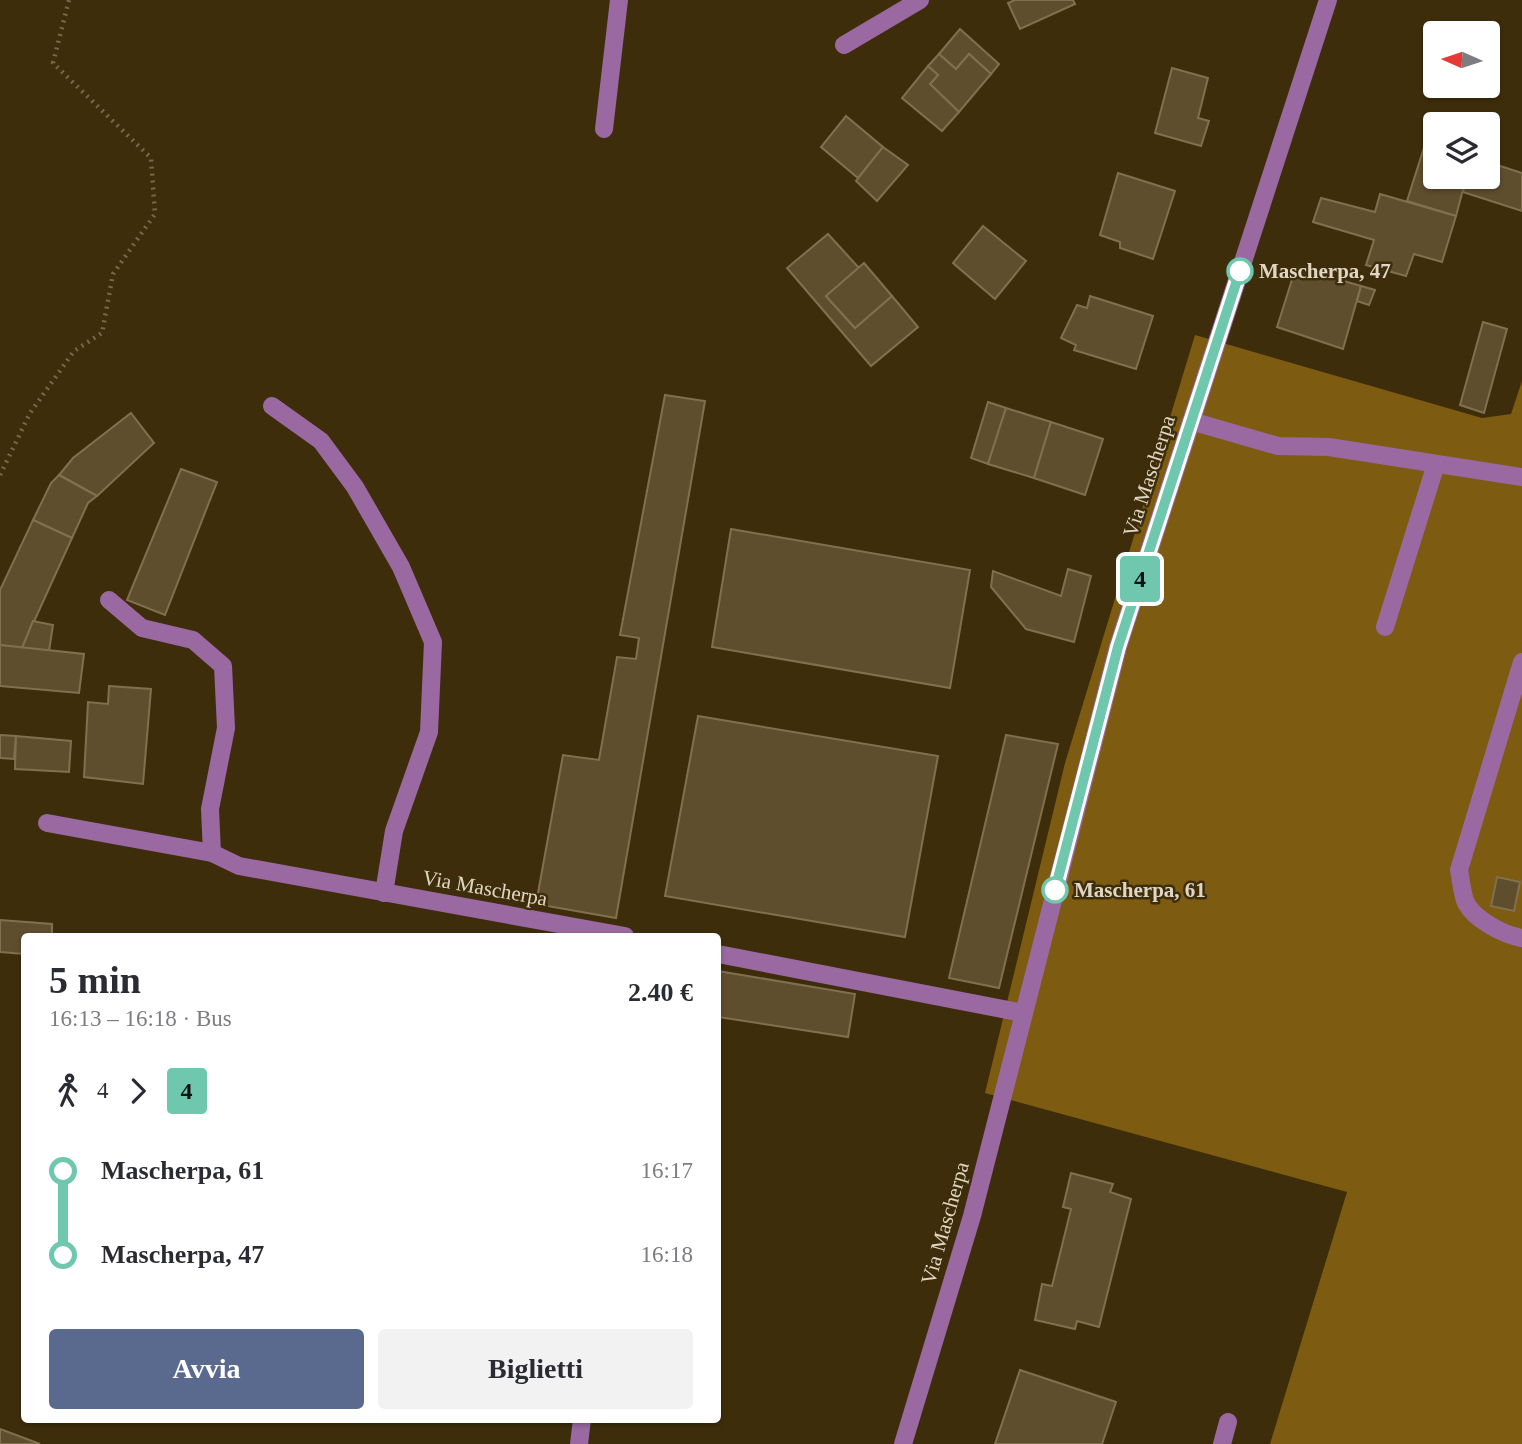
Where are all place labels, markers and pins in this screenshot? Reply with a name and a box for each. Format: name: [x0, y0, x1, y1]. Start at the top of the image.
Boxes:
marker: Mascherpa, 47: [1227, 258, 1253, 284]
place label: Mascherpa, 47: [1259, 259, 1391, 283]
marker: Mascherpa, 61: [1042, 877, 1068, 903]
place label: Mascherpa, 61: [1074, 878, 1206, 902]

